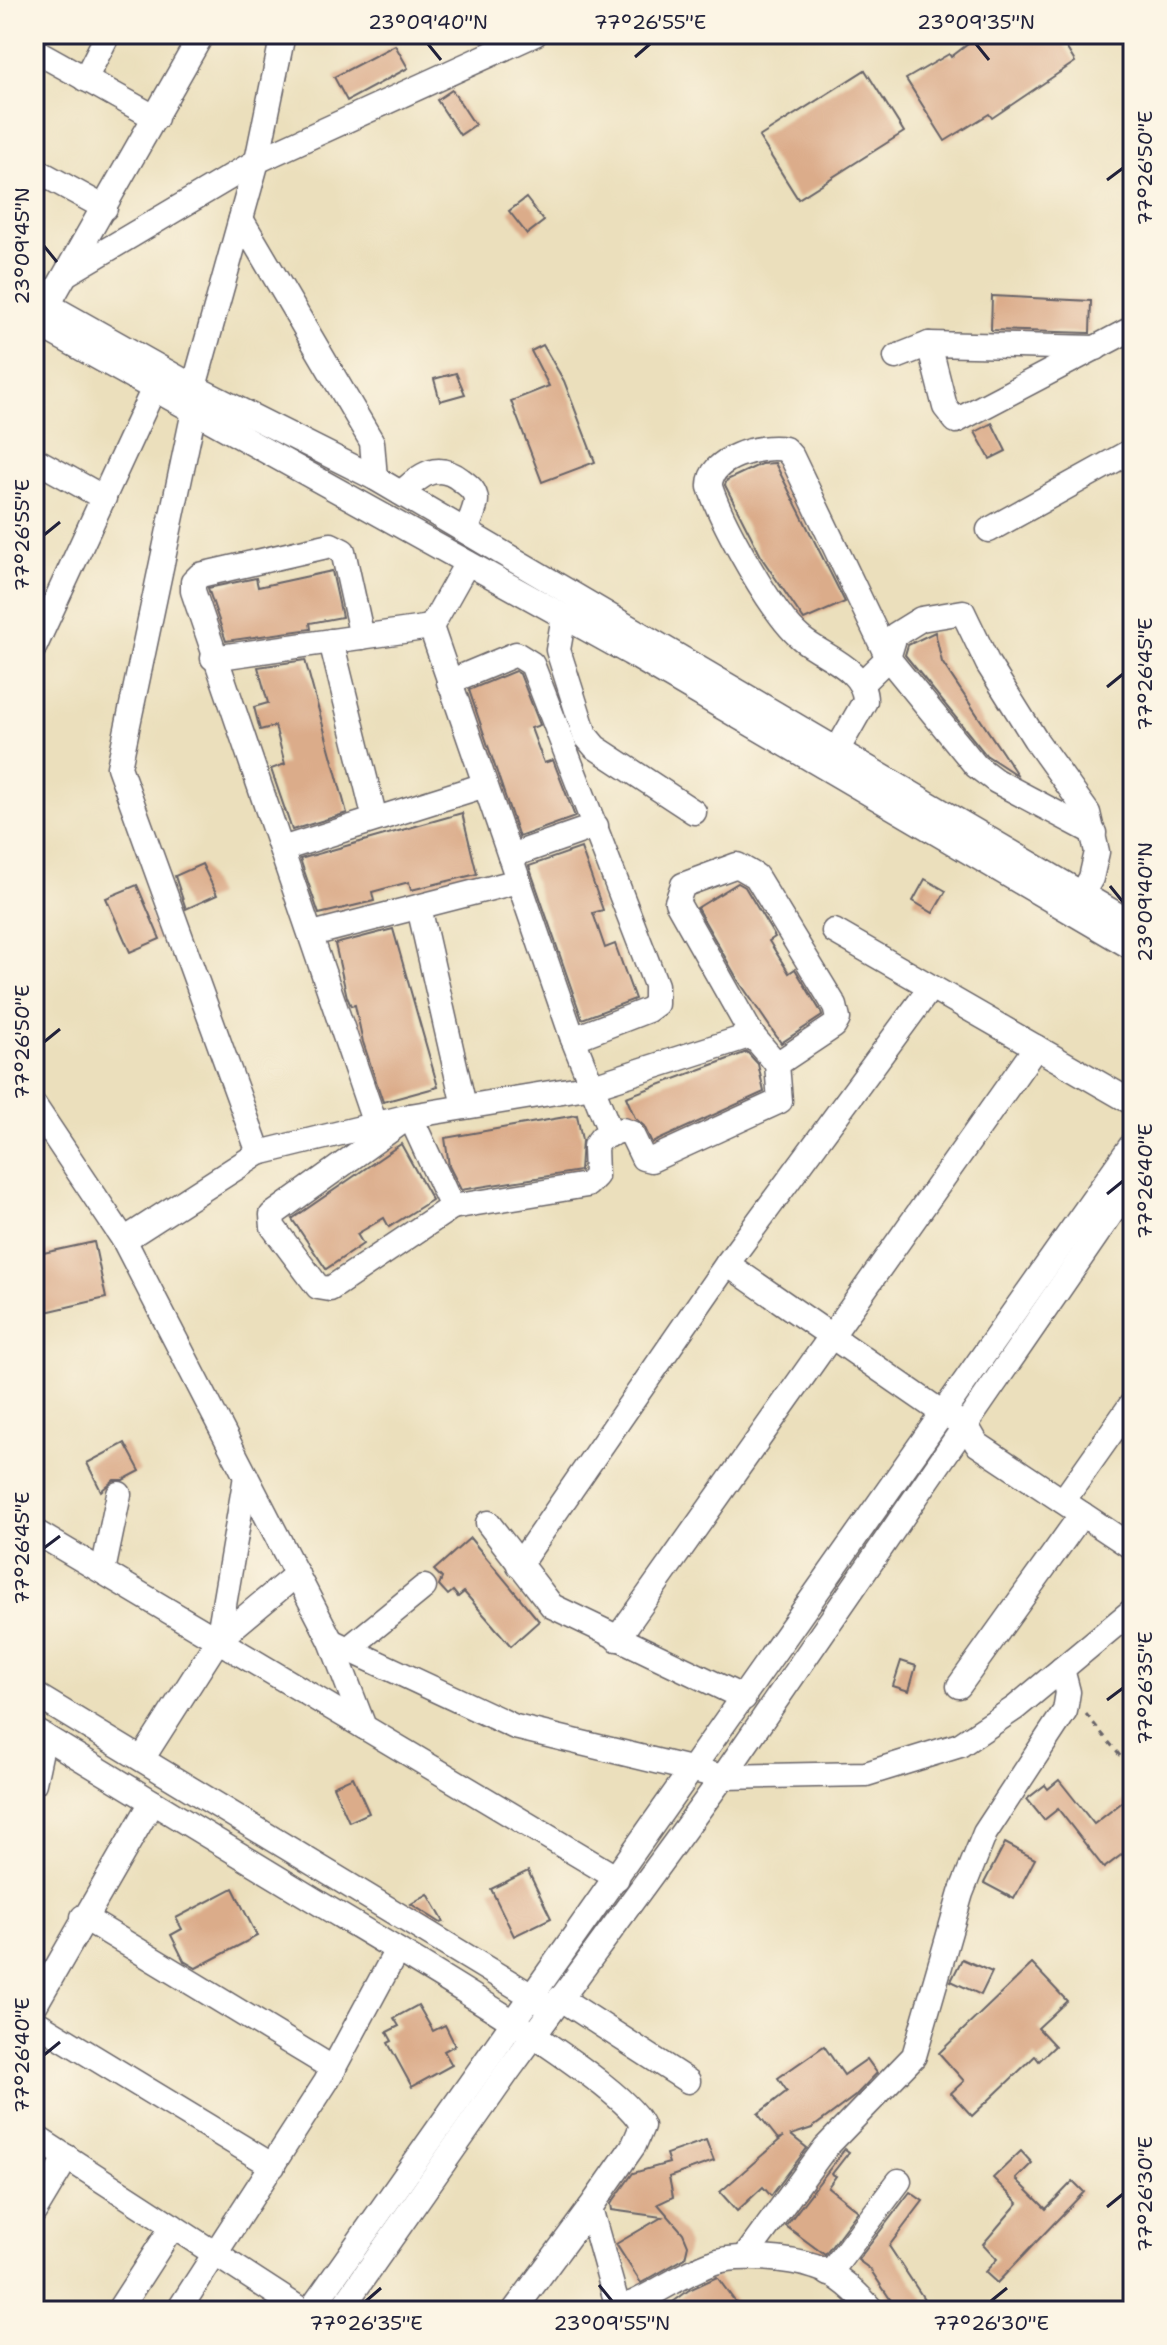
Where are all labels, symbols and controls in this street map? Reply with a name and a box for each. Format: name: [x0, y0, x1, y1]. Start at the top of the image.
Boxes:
text: 23°09'40"N: [368, 9, 488, 35]
text: 77°26'55"E: [594, 9, 706, 35]
text: 23°09'35"N: [917, 9, 1035, 35]
text: 77°26'50"E: [1132, 111, 1158, 225]
text: 23°09'45"N: [9, 187, 35, 305]
text: 77°26'55"E: [9, 479, 35, 591]
text: 77°26'45"E: [1132, 617, 1158, 731]
text: 23°09'40"N: [1132, 842, 1158, 962]
text: 77°26'50"E: [9, 985, 35, 1099]
text: 77°26'40"E: [1132, 1123, 1158, 1239]
text: 77°26'45"E: [9, 1491, 35, 1605]
text: 77°26'35"E: [1132, 1631, 1158, 1745]
text: 77°26'40"E: [9, 1997, 35, 2113]
text: 77°26'30"E: [1132, 2136, 1158, 2252]
text: 77°26'35"E: [309, 2310, 423, 2336]
text: 23°09'55"N: [554, 2310, 670, 2336]
text: 77°26'30"E: [933, 2310, 1049, 2336]

